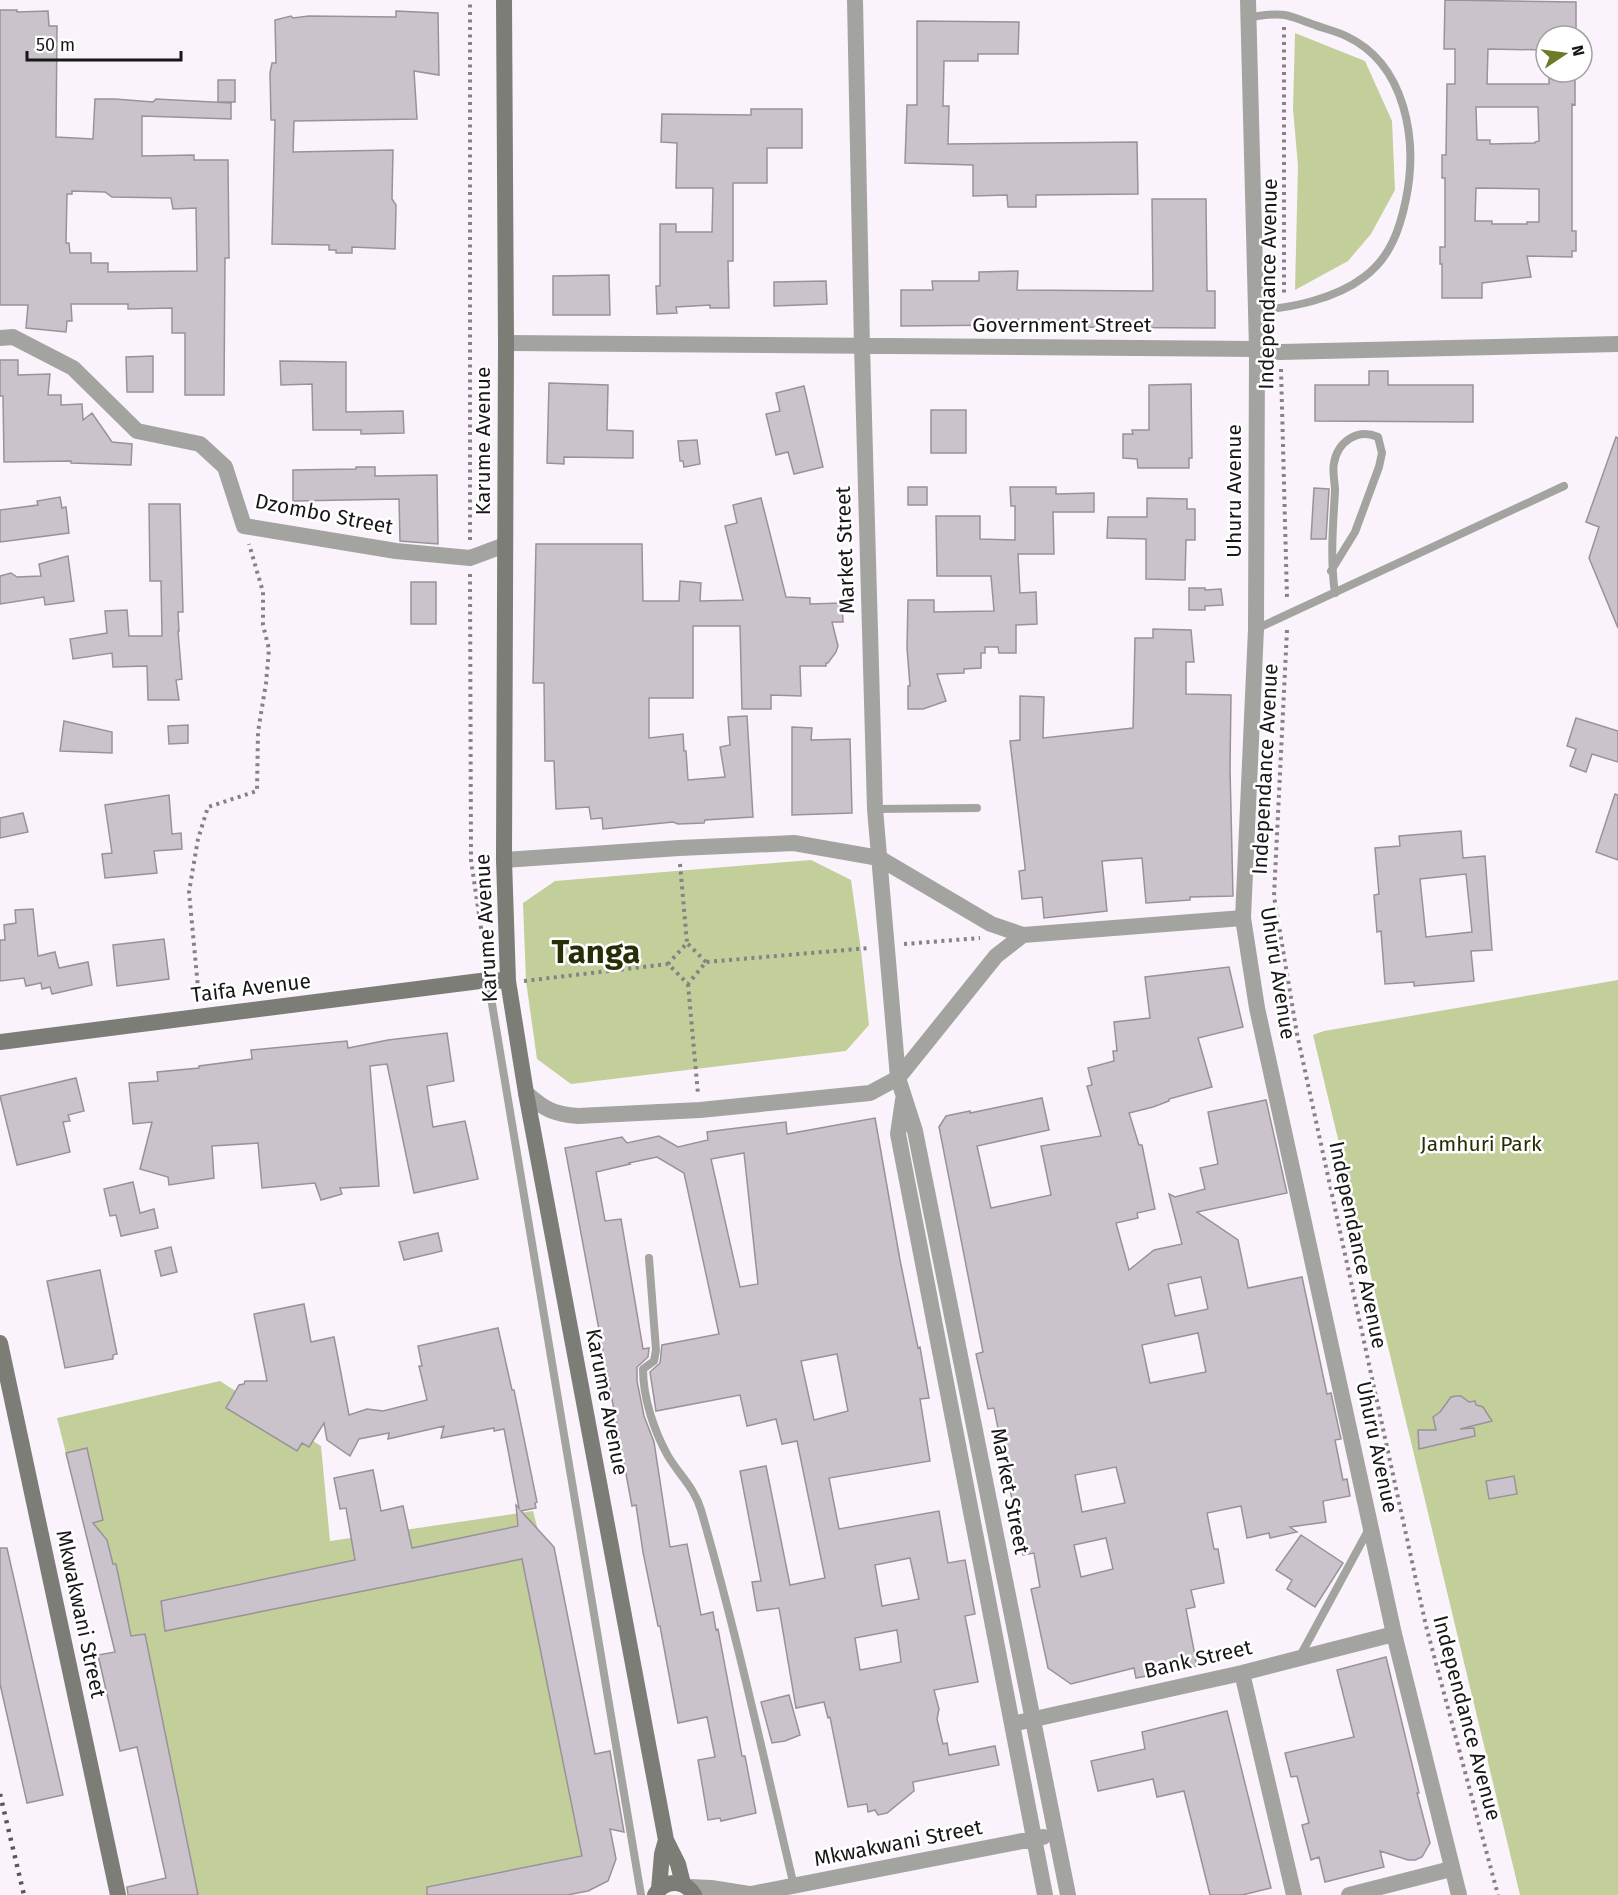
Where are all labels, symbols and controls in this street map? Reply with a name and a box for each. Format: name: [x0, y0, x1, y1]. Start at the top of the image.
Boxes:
scale bar: [27, 24, 182, 62]
north arrow: [1534, 24, 1594, 84]
text: 50 m: [36, 34, 75, 56]
text: N: [1568, 43, 1589, 58]
street label: Independance Avenue: [1253, 178, 1283, 390]
street label: Government Street: [972, 312, 1152, 338]
street label: Karume Avenue: [470, 367, 496, 515]
street label: Uhuru Avenue: [1221, 424, 1247, 558]
street label: Market Street: [830, 485, 860, 614]
street label: Dzombo Street: [253, 488, 396, 540]
street label: Independance Avenue: [1246, 663, 1284, 875]
street label: Karume Avenue: [469, 853, 503, 1003]
street label: Uhuru Avenue: [1255, 905, 1301, 1041]
district label: Tanga: [552, 932, 640, 972]
street label: Taifa Avenue: [190, 968, 312, 1008]
park label: Jamhuri Park: [1420, 1131, 1542, 1157]
street label: Independance Avenue: [1323, 1139, 1393, 1351]
street label: Karume Avenue: [580, 1327, 634, 1477]
street label: Uhuru Avenue: [1350, 1379, 1404, 1515]
street label: Market Street: [985, 1426, 1035, 1557]
street label: Mkwakwani Street: [50, 1528, 112, 1701]
street label: Independance Avenue: [1427, 1613, 1507, 1823]
street label: Bank Street: [1142, 1634, 1255, 1684]
street label: Mkwakwani Street: [812, 1814, 985, 1872]

